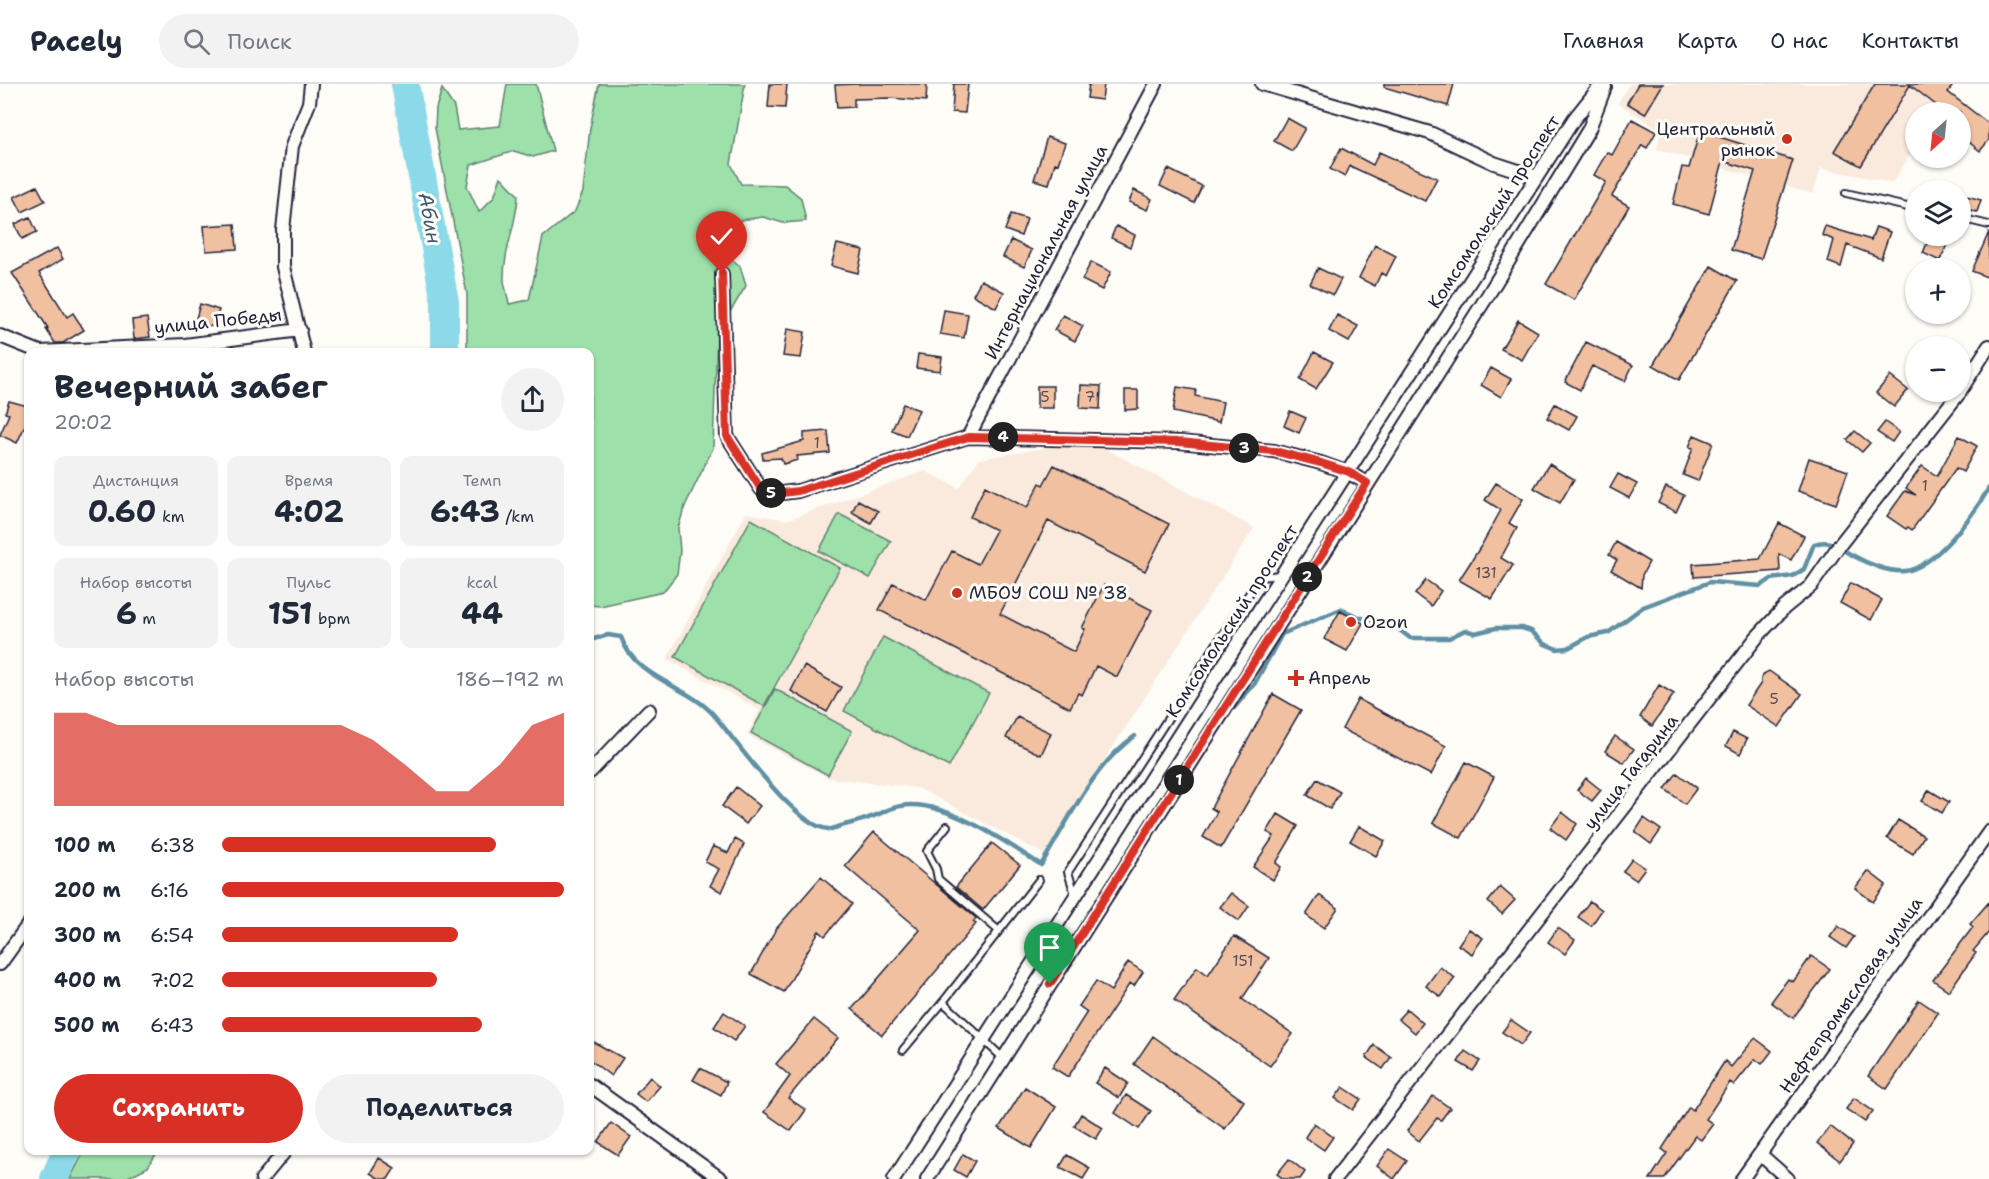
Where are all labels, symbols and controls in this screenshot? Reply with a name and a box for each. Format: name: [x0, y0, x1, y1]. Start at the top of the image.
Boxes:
search box: [159, 14, 579, 68]
text: Pacely: [30, 22, 123, 60]
icon: search: [180, 25, 213, 58]
text: Поиск: [228, 27, 292, 56]
text: Главная: [1563, 27, 1644, 55]
text: Карта: [1677, 27, 1737, 55]
text: О нас: [1770, 27, 1828, 55]
text: Контакты: [1861, 27, 1959, 55]
north arrow: [1905, 102, 1971, 168]
map controls: [1905, 102, 1971, 402]
street label: Комсомольский проспект: [1422, 110, 1566, 313]
place label: Центральный рынок: [1656, 117, 1775, 162]
marker: Центральный рынок: [1780, 132, 1794, 146]
street label: Интернациональная улица: [979, 140, 1113, 364]
button: layers: [1905, 180, 1971, 246]
water label: Абин: [412, 190, 448, 246]
pin: [696, 211, 747, 273]
icon: check: [705, 220, 738, 253]
button: +: [1905, 258, 1971, 324]
street label: улица Победы: [153, 302, 283, 340]
button: −: [1905, 336, 1971, 402]
text: Вечерний забег: [54, 364, 328, 409]
button: share: [501, 368, 564, 431]
house number: 5: [1040, 387, 1050, 407]
house number: 7: [1085, 387, 1095, 407]
text: 20:02: [54, 409, 113, 435]
pin: 4: [988, 422, 1018, 452]
text: 4: [997, 426, 1009, 447]
house number: 1: [814, 433, 820, 453]
pin: 3: [1229, 433, 1259, 463]
text: 3: [1238, 437, 1250, 458]
text: Дистанция: [93, 470, 179, 491]
text: Время: [285, 470, 333, 491]
text: Темп: [463, 470, 501, 491]
house number: 1: [1922, 476, 1928, 496]
pin: 5: [756, 478, 786, 508]
text: 5: [766, 482, 776, 503]
text: 0.60: [87, 491, 156, 532]
text: 4:02: [274, 491, 344, 532]
text: 6:43: [430, 491, 500, 532]
text: km: [156, 506, 185, 527]
text: /km: [500, 506, 534, 527]
street label: Комсомольский проспект: [1160, 519, 1304, 722]
pin: 2: [1292, 562, 1322, 592]
house number: 131: [1475, 563, 1497, 583]
text: 2: [1301, 566, 1313, 587]
text: Набор высоты: [80, 572, 192, 593]
text: Пульс: [287, 572, 331, 593]
text: kcal: [466, 572, 498, 593]
place label: МБОУ СОШ № 38: [969, 581, 1128, 605]
marker: МБОУ СОШ № 38: [950, 586, 964, 600]
text: 6: [116, 593, 137, 634]
text: 151: [268, 593, 313, 634]
text: 44: [461, 593, 503, 634]
text: m: [137, 608, 156, 629]
text: bpm: [313, 608, 350, 629]
place label: Ozon: [1363, 610, 1408, 634]
marker: Ozon: [1344, 615, 1358, 629]
text: Набор высоты: [54, 666, 194, 692]
text: 186–192 m: [456, 666, 564, 692]
place label: Апрель: [1308, 666, 1371, 690]
marker: Апрель: [1289, 671, 1303, 685]
house number: 5: [1769, 689, 1779, 709]
street label: улица Гагарина: [1578, 709, 1684, 835]
pin: 1: [1164, 765, 1194, 795]
text: 1: [1175, 769, 1183, 790]
text: 100 m: [54, 832, 116, 858]
text: 6:38: [150, 832, 195, 858]
text: 200 m: [54, 877, 121, 903]
text: 6:16: [150, 877, 189, 903]
street label: Нефтепромысловая улица: [1774, 892, 1928, 1098]
text: 300 m: [54, 922, 121, 948]
text: 6:54: [150, 922, 194, 948]
pin: [1024, 922, 1075, 984]
icon: arrive: [1033, 931, 1066, 964]
house number: 151: [1233, 951, 1253, 971]
text: 400 m: [54, 967, 121, 993]
text: 7:02: [150, 967, 195, 993]
text: 500 m: [54, 1012, 120, 1038]
text: 6:43: [150, 1012, 194, 1038]
button: Сохранить: [54, 1074, 303, 1143]
button: Поделиться: [315, 1074, 564, 1143]

